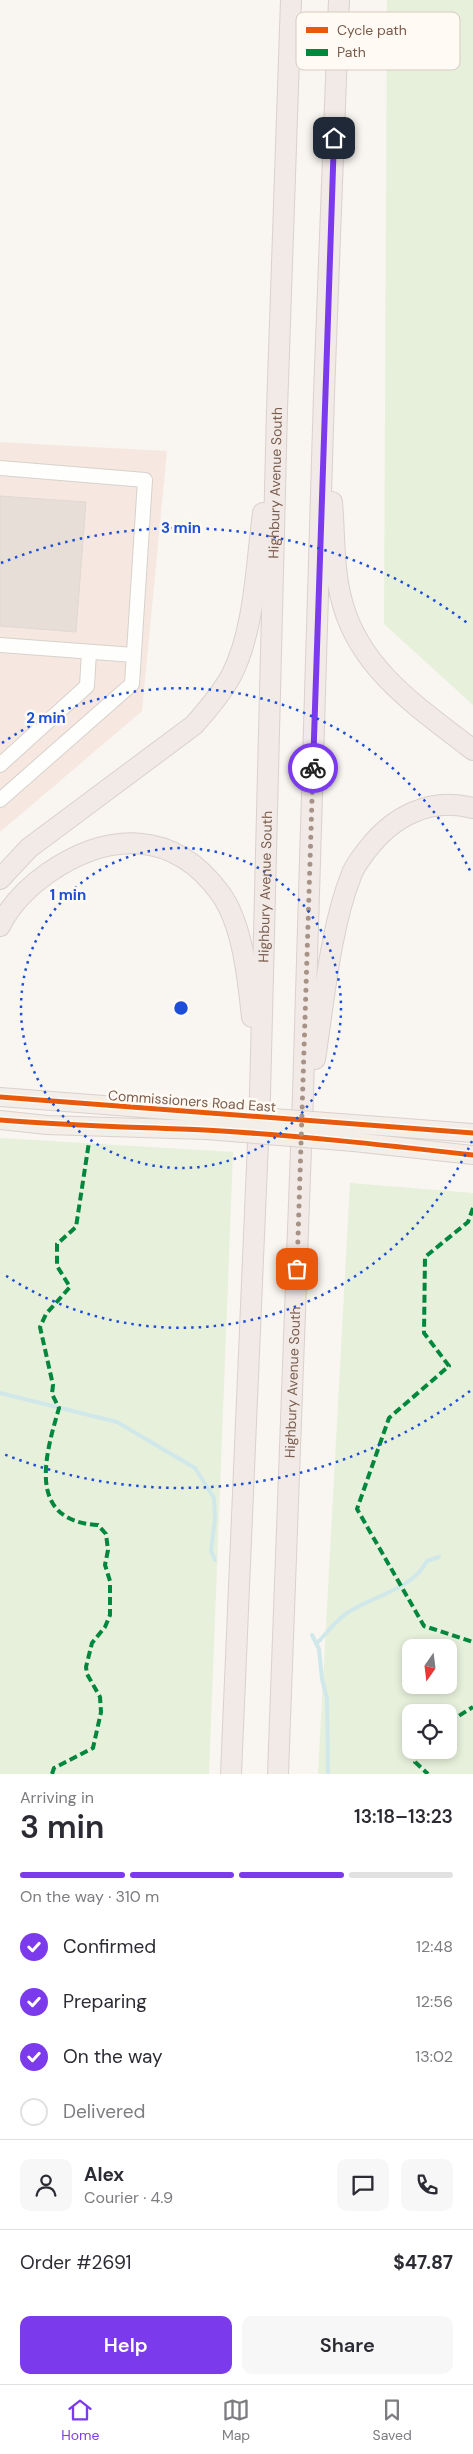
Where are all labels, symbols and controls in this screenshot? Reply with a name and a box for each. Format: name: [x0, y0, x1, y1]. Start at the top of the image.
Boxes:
legend: [296, 12, 460, 70]
text: Cycle path: [337, 21, 407, 39]
text: Path: [337, 43, 366, 61]
pin: [313, 117, 355, 159]
icon: home: [320, 124, 348, 152]
street label: Highbury Avenue South: [264, 407, 286, 559]
text: 3 min: [161, 518, 201, 538]
text: 2 min: [26, 708, 66, 728]
courier: [288, 743, 338, 793]
icon: bike: [299, 754, 327, 782]
street label: Highbury Avenue South: [254, 811, 276, 963]
text: 1 min: [50, 885, 86, 905]
centre of rings: [172, 999, 190, 1017]
street label: Commissioners Road East: [107, 1086, 277, 1116]
pin: [276, 1248, 318, 1290]
icon: bag: [283, 1255, 311, 1283]
street label: Highbury Avenue South: [281, 1306, 304, 1458]
north arrow: [402, 1639, 458, 1694]
map controls: [402, 1639, 457, 1759]
button: locate: [402, 1704, 457, 1759]
text: Arriving in: [20, 1787, 94, 1808]
text: 13:18–13:23: [354, 1804, 453, 1829]
text: 3 min: [20, 1806, 104, 1848]
text: On the way · 310 m: [20, 1886, 159, 1907]
icon: check: [20, 1933, 48, 1961]
text: Confirmed: [63, 1934, 156, 1959]
text: 12:48: [416, 1936, 453, 1957]
icon: check: [20, 1988, 48, 2016]
text: Preparing: [63, 1989, 147, 2014]
text: 12:56: [416, 1991, 453, 2012]
icon: check: [20, 2043, 48, 2071]
text: On the way: [63, 2044, 163, 2069]
text: 13:02: [415, 2046, 453, 2067]
text: Delivered: [63, 2099, 145, 2124]
button: person: [20, 2159, 72, 2211]
button: chat: [337, 2159, 389, 2211]
button: phone: [401, 2159, 453, 2211]
text: Alex: [84, 2162, 124, 2187]
text: Courier · 4.9: [84, 2187, 173, 2208]
text: Order #2691: [20, 2250, 131, 2275]
text: $47.87: [393, 2250, 453, 2275]
button: Help: [20, 2316, 232, 2374]
button: Share: [242, 2316, 453, 2374]
tab: Home: [61, 2396, 99, 2444]
tab: Map: [222, 2396, 250, 2444]
tab: Saved: [373, 2396, 412, 2444]

